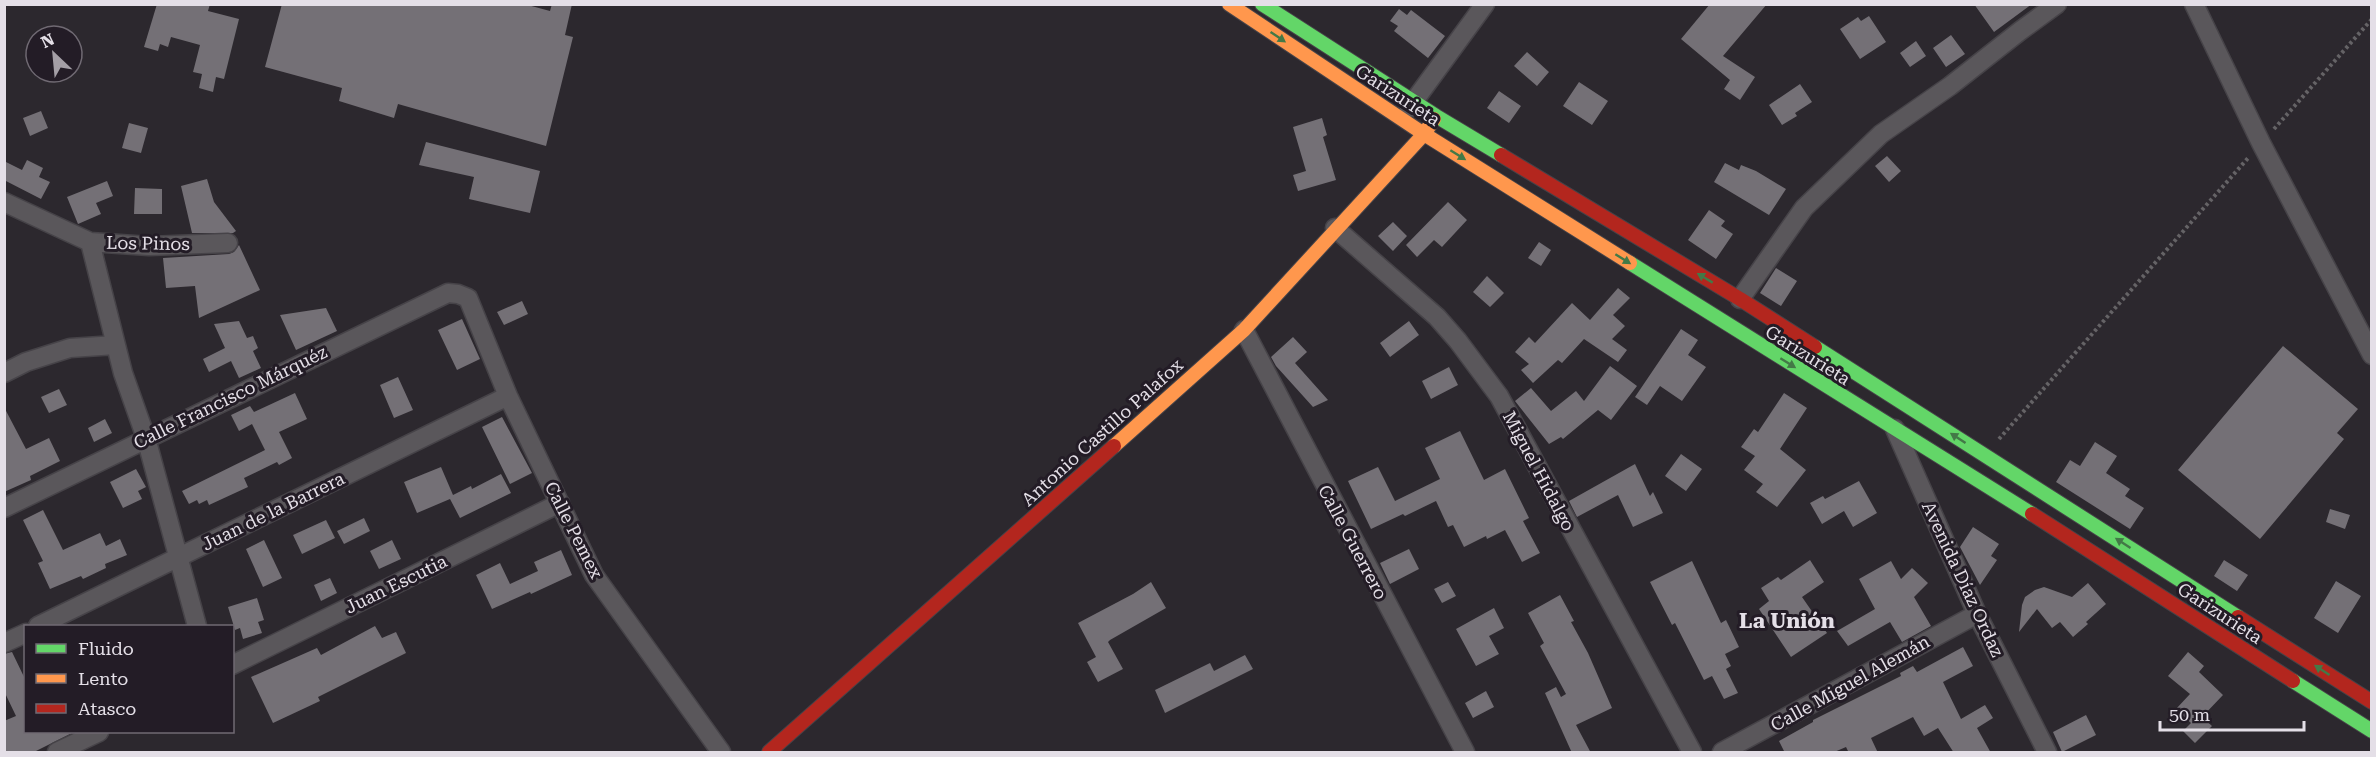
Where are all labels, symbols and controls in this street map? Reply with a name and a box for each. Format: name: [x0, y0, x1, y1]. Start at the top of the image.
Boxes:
north arrow: [24, 24, 84, 84]
text: N: [38, 30, 57, 52]
one-way arrow: [1269, 31, 1285, 43]
street label: Garizurieta: [1352, 60, 1444, 130]
one-way arrow: [1450, 150, 1466, 161]
street label: Los Pinos: [106, 232, 190, 254]
one-way arrow: [1615, 254, 1631, 265]
one-way arrow: [1697, 272, 1713, 283]
street label: Garizurieta: [1762, 321, 1855, 390]
street label: Calle Francisco Márquéz: [130, 341, 331, 453]
street label: Antonio Castillo Palafox: [1017, 354, 1187, 510]
one-way arrow: [1780, 358, 1796, 369]
street label: Miguel Hidalgo: [1499, 408, 1579, 534]
one-way arrow: [1951, 432, 1967, 444]
street label: Juan de la Barrera: [198, 467, 348, 555]
street label: Calle Pemex: [541, 478, 608, 582]
street label: Calle Guerrero: [1314, 481, 1392, 603]
street label: Avenida Díaz Ordaz: [1918, 498, 2008, 660]
one-way arrow: [2115, 537, 2131, 548]
street label: Juan Escutia: [342, 550, 451, 618]
street label: Garizurieta: [2174, 578, 2266, 648]
district label: La Unión: [1739, 609, 1835, 633]
legend: [24, 625, 234, 733]
street label: Calle Miguel Alemán: [1767, 630, 1933, 735]
text: Fluido: [78, 638, 134, 659]
one-way arrow: [2314, 665, 2331, 676]
text: Lento: [78, 668, 128, 689]
scale bar: [2160, 694, 2304, 732]
text: Atasco: [78, 698, 136, 719]
text: 50 m: [2169, 704, 2210, 725]

